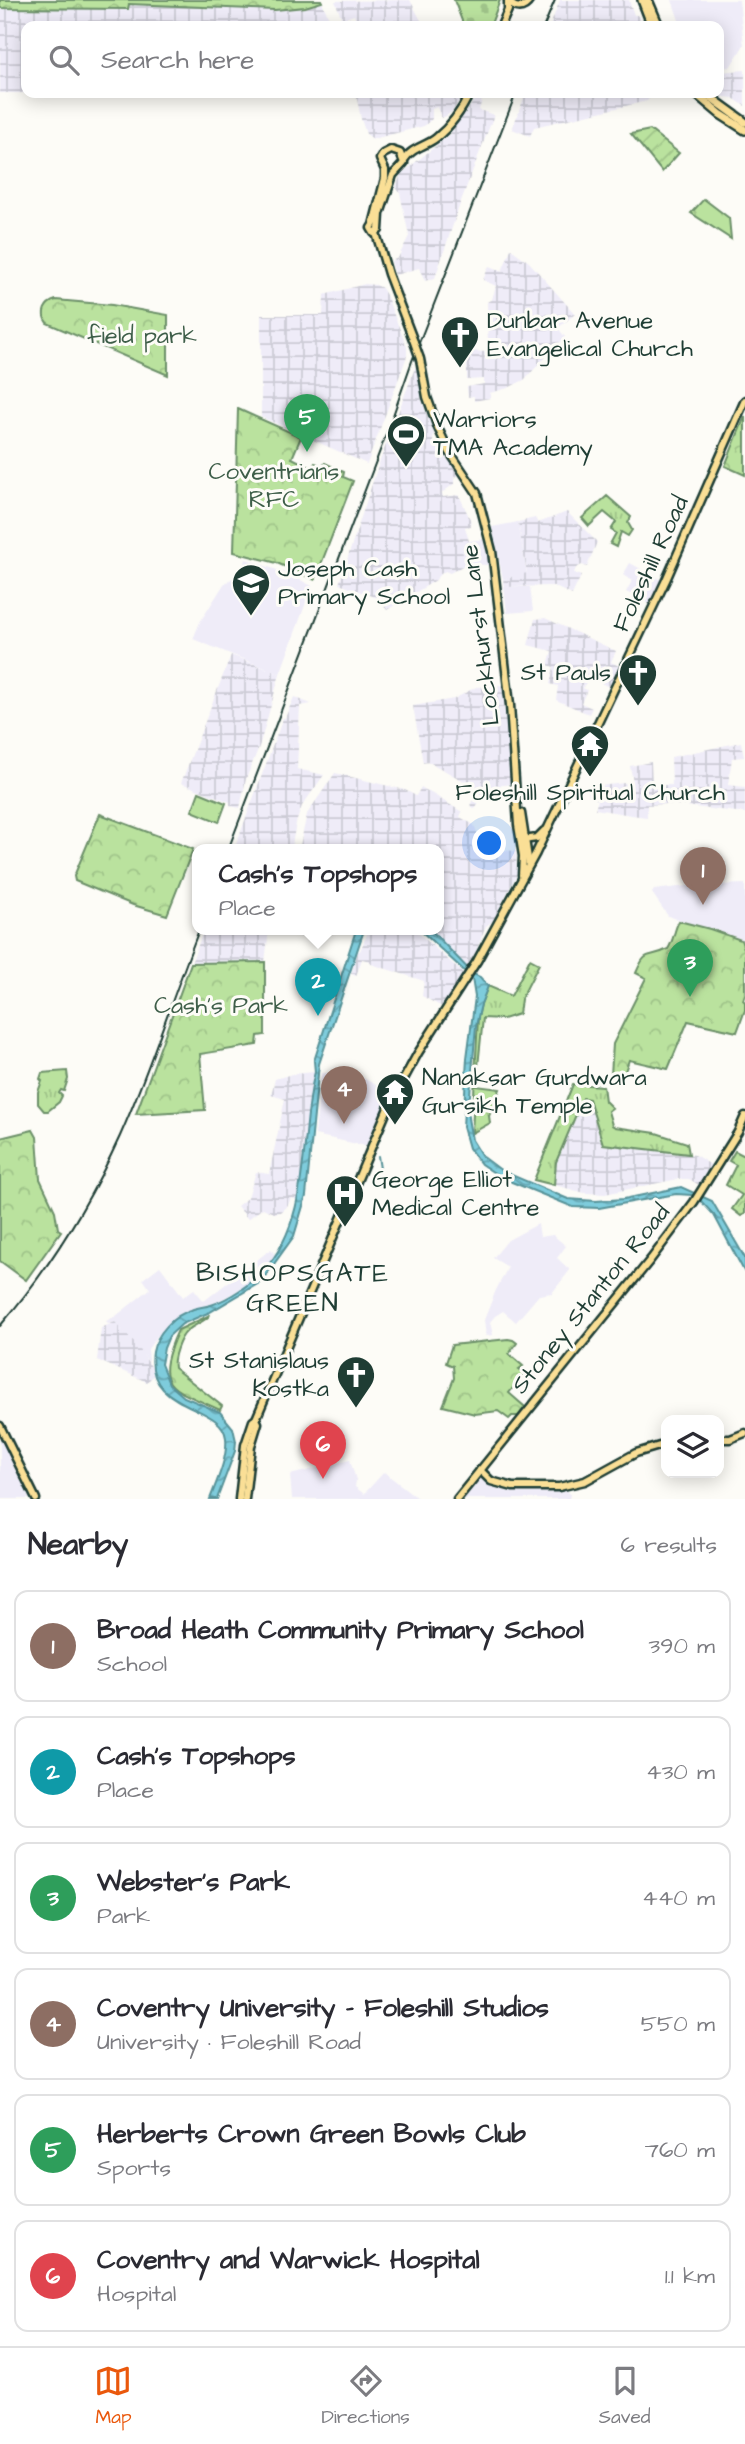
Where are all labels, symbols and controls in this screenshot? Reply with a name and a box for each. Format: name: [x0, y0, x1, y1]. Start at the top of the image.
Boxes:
search box: [21, 21, 724, 98]
icon: search: [45, 41, 83, 79]
text: Search here: [101, 42, 254, 78]
place label: Dunbar Avenue Evangelical Church: [487, 304, 693, 367]
church icon: Dunbar Avenue Evangelical Church: [439, 314, 481, 369]
park label: field park: [87, 319, 197, 353]
pin: 5: [284, 394, 330, 452]
place label: Warriors TMA Academy: [433, 403, 593, 466]
sports icon: Warriors TMA Academy: [385, 413, 427, 468]
park label: Coventrians RFC: [209, 455, 339, 517]
street label: Foleshill Road: [605, 490, 697, 638]
street label: Lockhurst Lane: [453, 542, 509, 728]
place label: Joseph Cash Primary School: [278, 552, 450, 615]
school or university icon: Joseph Cash Primary School: [230, 562, 272, 617]
church icon: St Pauls: [617, 652, 659, 707]
place label: St Pauls: [521, 656, 611, 690]
temple icon: Foleshill Spiritual Church: [569, 723, 611, 778]
place label: Foleshill Spiritual Church: [455, 776, 725, 810]
your location: [472, 826, 506, 860]
popup: [192, 844, 444, 935]
pin: 1: [680, 847, 726, 905]
text: Cash's Topshops: [219, 856, 417, 892]
text: Place: [219, 892, 276, 924]
pin: 3: [667, 939, 713, 997]
pin: 2: [295, 958, 341, 1016]
park label: Cash's Park: [154, 989, 288, 1023]
place label: Nanaksar Gurdwara Gursikh Temple: [422, 1061, 647, 1123]
pin: 4: [321, 1066, 367, 1124]
temple icon: Nanaksar Gurdwara Gursikh Temple: [374, 1071, 416, 1126]
place label: George Elliot Medical Centre: [372, 1163, 539, 1225]
hospital icon: George Elliot Medical Centre: [324, 1173, 366, 1228]
street label: Stoney Stanton Road: [504, 1197, 679, 1402]
district label: BISHOPSGATE GREEN: [196, 1255, 390, 1321]
place label: St Stanislaus Kostka: [189, 1344, 329, 1406]
church icon: St Stanislaus Kostka: [335, 1354, 377, 1409]
map controls: [661, 1415, 724, 1478]
button: layers: [661, 1415, 724, 1478]
pin: 6: [300, 1421, 346, 1479]
text: Nearby: [28, 1524, 128, 1566]
text: 6 results: [621, 1529, 717, 1561]
text: Broad Heath Community Primary School: [97, 1612, 584, 1648]
text: 1: [52, 1630, 54, 1662]
text: 390 m: [649, 1630, 715, 1662]
text: School: [97, 1648, 167, 1680]
text: Cash's Topshops: [97, 1738, 296, 1774]
text: 2: [46, 1756, 60, 1788]
text: 430 m: [646, 1756, 715, 1788]
text: Place: [97, 1774, 154, 1806]
text: Webster's Park: [97, 1864, 290, 1900]
text: 3: [47, 1882, 59, 1914]
text: 440 m: [642, 1882, 715, 1914]
text: Park: [97, 1900, 150, 1932]
text: Coventry University - Foleshill Studios: [97, 1990, 549, 2026]
text: 4: [45, 2008, 61, 2040]
text: 550 m: [641, 2008, 715, 2040]
text: University · Foleshill Road: [97, 2026, 361, 2058]
text: Herberts Crown Green Bowls Club: [97, 2116, 526, 2152]
text: 5: [45, 2134, 61, 2166]
text: 760 m: [645, 2134, 715, 2166]
text: Sports: [97, 2152, 171, 2184]
text: Coventry and Warwick Hospital: [97, 2242, 480, 2278]
text: 6: [46, 2260, 60, 2292]
text: 1.1 km: [665, 2260, 715, 2292]
text: Hospital: [97, 2278, 176, 2310]
tab: Map: [94, 2362, 132, 2431]
tab: Directions: [321, 2362, 410, 2431]
tab: Saved: [599, 2362, 650, 2431]

